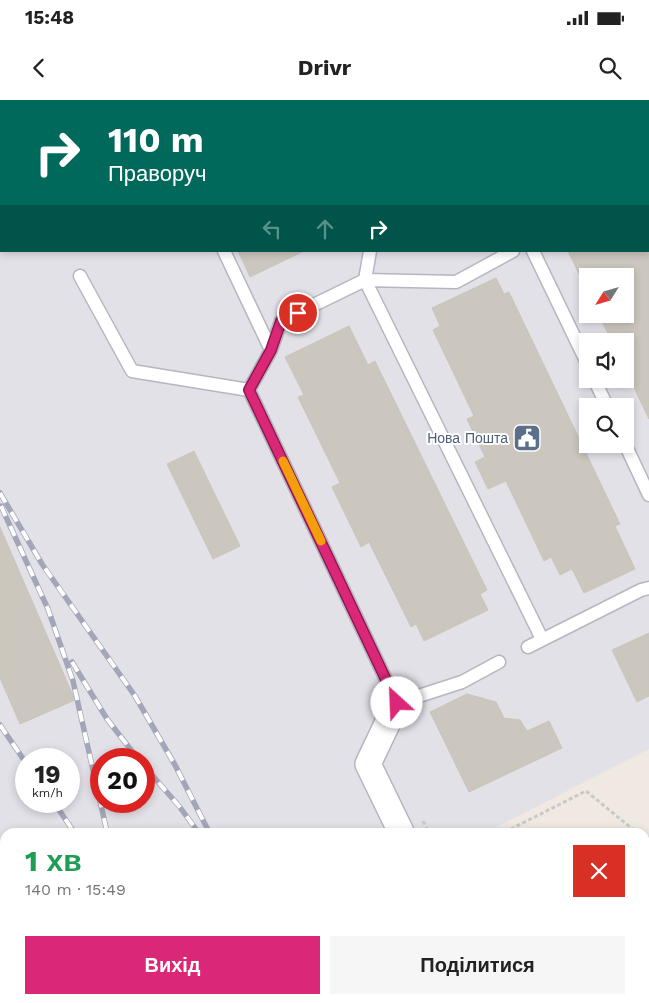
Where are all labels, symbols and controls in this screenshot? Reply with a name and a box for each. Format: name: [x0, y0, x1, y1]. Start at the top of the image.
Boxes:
text: 15:48: [25, 6, 74, 29]
icon: back: [25, 54, 53, 82]
icon: search: [596, 54, 624, 82]
text: Drivr: [298, 55, 351, 80]
text: 110 m: [108, 119, 204, 161]
icon: right: [25, 120, 90, 185]
text: Праворуч: [108, 161, 206, 186]
icon: left: [258, 215, 286, 243]
icon: ahead: [311, 215, 339, 243]
icon: right: [364, 215, 392, 243]
north arrow: [579, 268, 634, 322]
map controls: [579, 268, 634, 453]
pin: [277, 292, 319, 334]
icon: arrive: [284, 299, 312, 327]
button: sound: [579, 333, 634, 388]
button: search: [579, 398, 634, 453]
public building icon: Нова Пошта: [512, 423, 542, 453]
place label: Нова Пошта: [427, 430, 508, 446]
position arrow: [370, 676, 422, 728]
speed limit sign: 20: [90, 748, 155, 813]
text: 19: [34, 760, 61, 789]
text: km/h: [32, 786, 63, 800]
text: 1 хв: [25, 843, 82, 878]
button: close: [573, 845, 625, 897]
text: 140 m · 15:49: [25, 880, 126, 899]
button: Вихід: [25, 936, 320, 994]
button: Поділитися: [330, 936, 625, 994]

